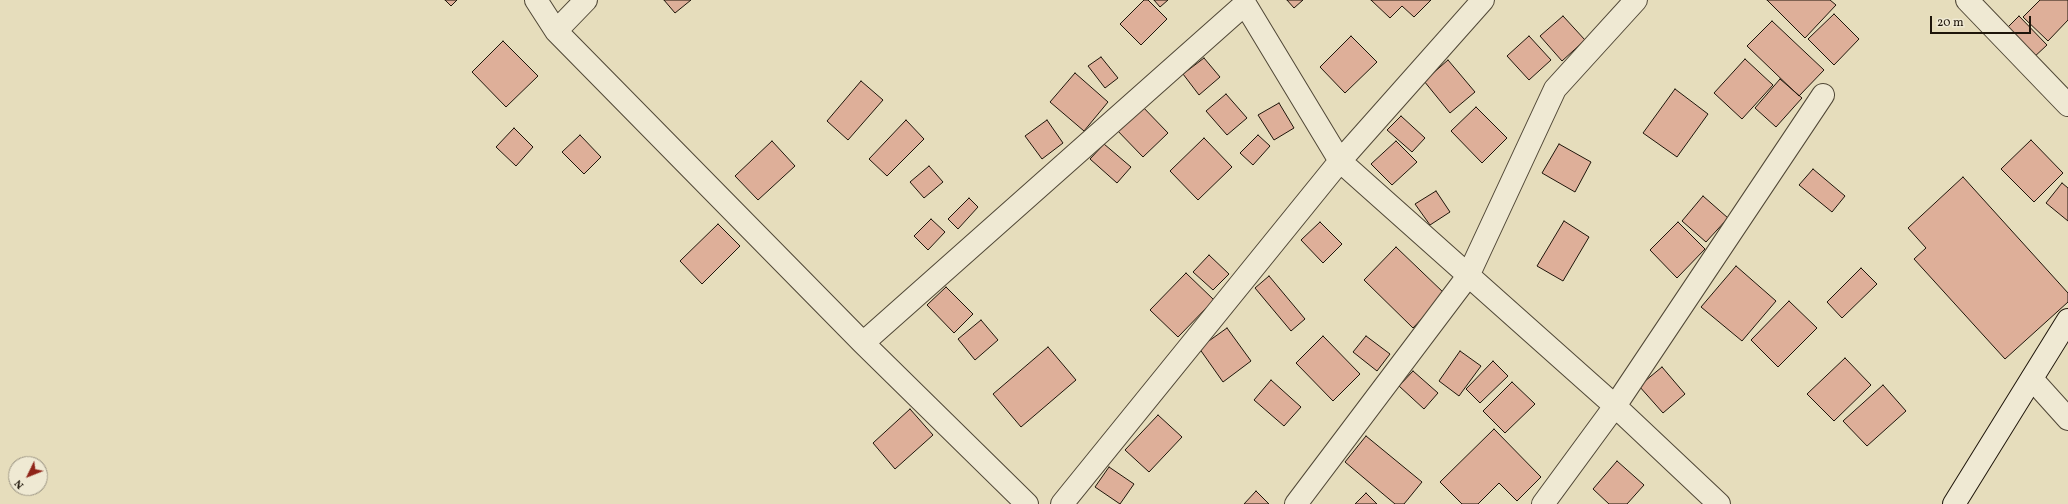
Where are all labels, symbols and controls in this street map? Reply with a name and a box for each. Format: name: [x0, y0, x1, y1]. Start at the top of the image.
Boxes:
scale bar: [1932, 8, 2033, 34]
text: 20 m: [1937, 15, 1964, 31]
north arrow: [8, 456, 48, 496]
text: N: [11, 476, 28, 492]

